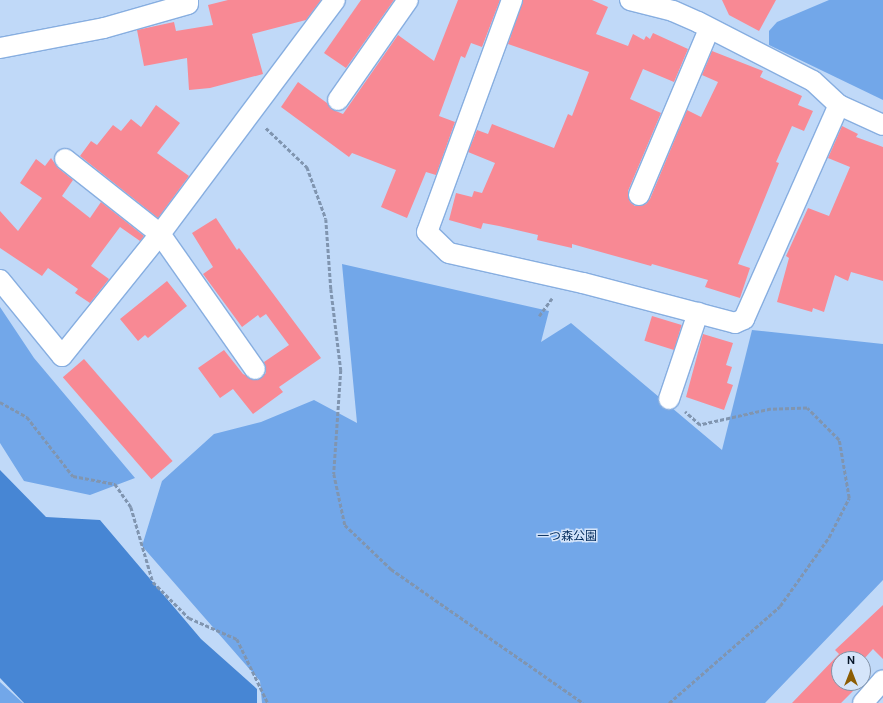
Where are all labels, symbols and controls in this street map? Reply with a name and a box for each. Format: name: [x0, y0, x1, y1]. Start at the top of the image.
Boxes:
park label: 一つ森公園: [537, 530, 597, 544]
north arrow: [831, 651, 871, 691]
text: N: [847, 653, 855, 667]

